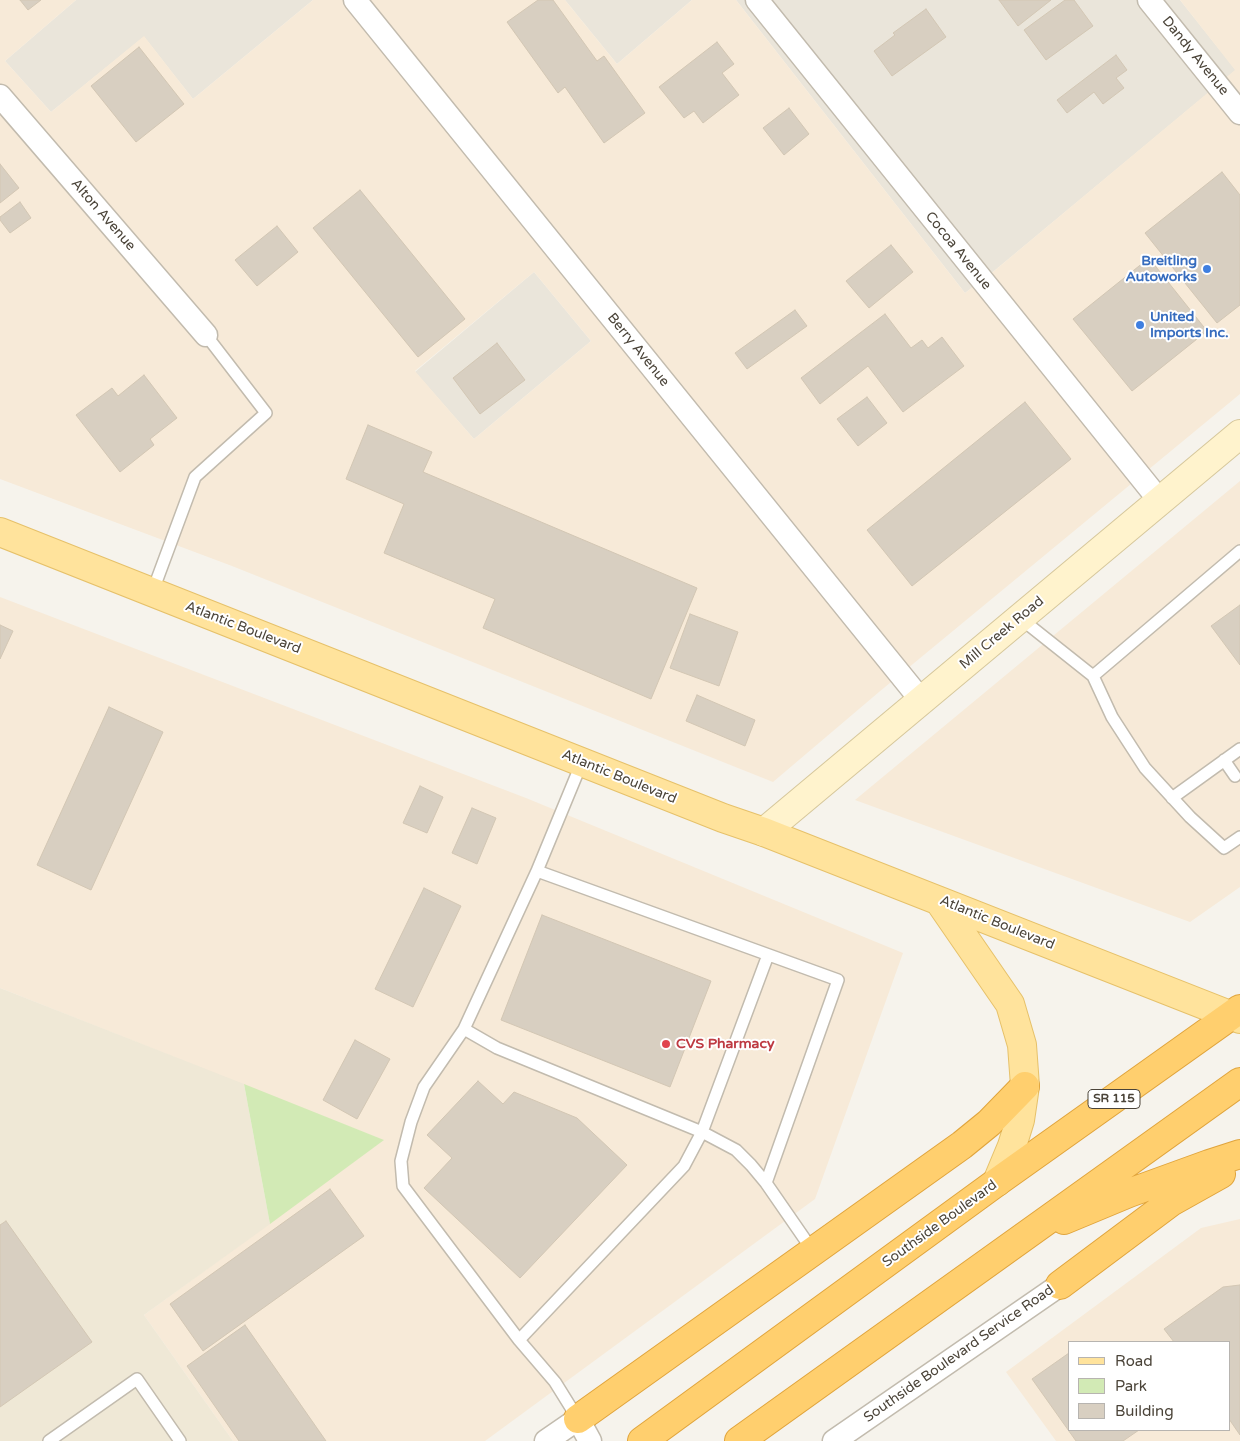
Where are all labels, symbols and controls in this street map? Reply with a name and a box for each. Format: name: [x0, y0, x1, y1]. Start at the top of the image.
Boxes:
street label: Dandy Avenue: [1158, 13, 1232, 99]
street label: Alton Avenue: [67, 176, 139, 254]
street label: Cocoa Avenue: [921, 209, 995, 293]
place label: Breitling Autoworks: [1125, 253, 1197, 286]
marker: Breitling Autoworks: [1201, 263, 1213, 275]
place label: United Imports Inc.: [1150, 309, 1229, 342]
street label: Berry Avenue: [603, 310, 673, 390]
marker: United Imports Inc.: [1134, 319, 1146, 331]
street label: Mill Creek Road: [957, 593, 1047, 673]
street label: Atlantic Boulevard: [183, 598, 303, 658]
street label: Atlantic Boulevard: [559, 746, 679, 808]
street label: Atlantic Boulevard: [937, 892, 1057, 954]
place label: CVS Pharmacy: [676, 1036, 774, 1052]
marker: CVS Pharmacy: [660, 1038, 672, 1050]
road number: SR 115: [1088, 1090, 1140, 1108]
street label: Southside Boulevard: [880, 1177, 1000, 1271]
street label: Southside Boulevard Service Road: [861, 1282, 1057, 1426]
legend: [1068, 1341, 1230, 1431]
text: Road: [1115, 1352, 1153, 1370]
text: Park: [1115, 1377, 1147, 1395]
text: Building: [1115, 1402, 1174, 1420]

